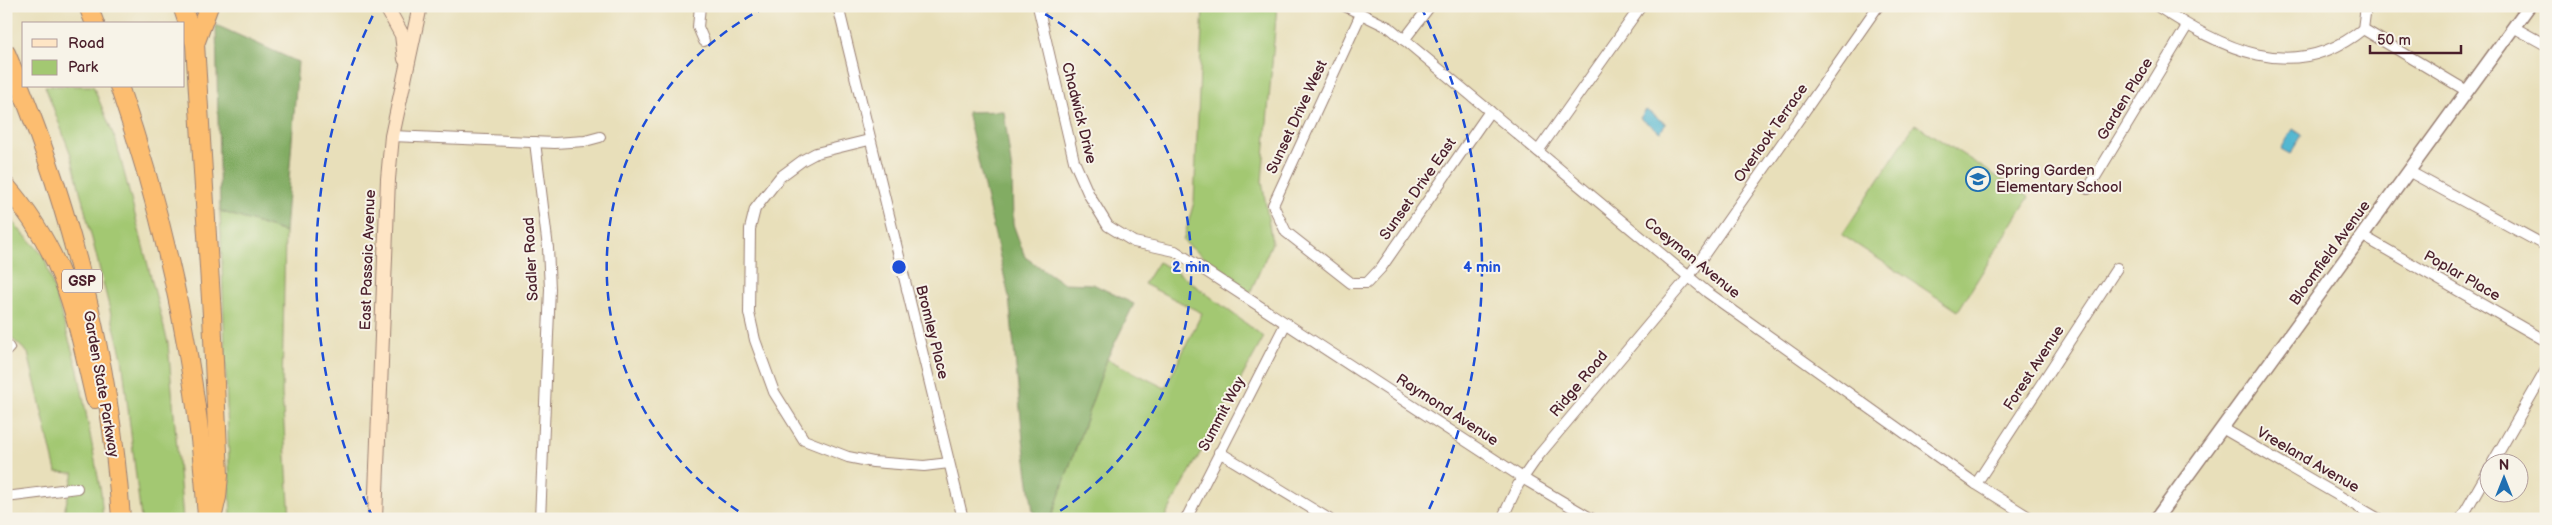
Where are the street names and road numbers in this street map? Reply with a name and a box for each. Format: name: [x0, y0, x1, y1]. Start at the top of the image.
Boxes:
street label: Garden Place: [2093, 54, 2157, 144]
street label: Sunset Drive West: [1262, 57, 1332, 177]
street label: Chadwick Drive: [1057, 60, 1101, 166]
street label: Overlook Terrace: [1730, 80, 1812, 186]
street label: Sunset Drive East: [1376, 134, 1461, 244]
street label: East Passaic Avenue: [356, 189, 380, 331]
street label: Bloomfield Avenue: [2285, 197, 2375, 309]
street label: Coeyman Avenue: [1640, 213, 1744, 303]
street label: Sadler Road: [519, 217, 543, 301]
street label: Poplar Place: [2420, 246, 2504, 306]
road number: GSP: [62, 270, 102, 292]
street label: Bromley Place: [911, 283, 953, 381]
street label: Garden State Parkway: [79, 309, 123, 459]
street label: Forest Avenue: [1999, 322, 2069, 414]
street label: Ridge Road: [1546, 347, 1612, 421]
street label: Raymond Avenue: [1392, 370, 1502, 450]
street label: Summit Way: [1194, 373, 1250, 455]
street label: Vreeland Avenue: [2253, 423, 2363, 497]

